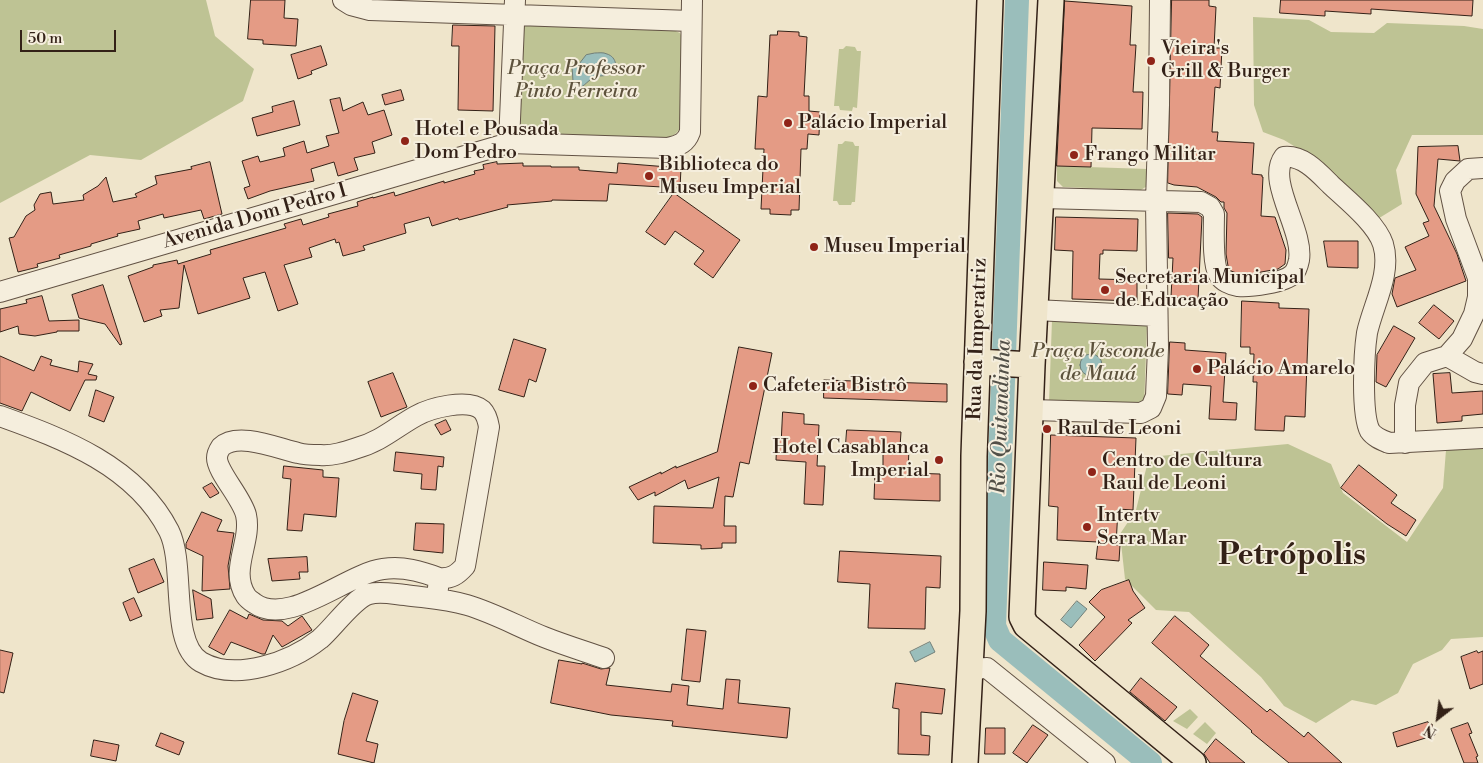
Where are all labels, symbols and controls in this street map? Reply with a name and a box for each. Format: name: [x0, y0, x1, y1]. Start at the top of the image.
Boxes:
scale bar: [22, 20, 119, 52]
text: 50 m: [28, 29, 62, 48]
place label: Vieira's Grill & Burger: [1161, 37, 1290, 84]
marker: Vieira's Grill & Burger: [1145, 55, 1157, 67]
park label: Praça Professor Pinto Ferreira: [508, 57, 644, 104]
place label: Palácio Imperial: [798, 111, 947, 135]
marker: Palácio Imperial: [782, 117, 794, 129]
place label: Hotel e Pousada Dom Pedro: [415, 118, 559, 165]
marker: Hotel e Pousada Dom Pedro: [399, 135, 411, 147]
place label: Frango Militar: [1084, 143, 1216, 167]
marker: Frango Militar: [1068, 149, 1080, 161]
place label: Biblioteca do Museu Imperial: [659, 153, 801, 200]
marker: Biblioteca do Museu Imperial: [643, 170, 655, 182]
street label: Avenida Dom Pedro I: [160, 179, 350, 255]
place label: Museu Imperial: [824, 235, 966, 259]
marker: Museu Imperial: [808, 241, 820, 253]
street label: Rua da Imperatriz: [963, 257, 993, 421]
place label: Secretaria Municipal de Educação: [1115, 266, 1305, 313]
marker: Secretaria Municipal de Educação: [1099, 284, 1111, 296]
water label: Rio Quitandinha: [987, 339, 1017, 495]
park label: Praça Visconde de Mauá: [1032, 340, 1164, 387]
place label: Palácio Amarelo: [1207, 357, 1355, 381]
marker: Palácio Amarelo: [1191, 363, 1203, 375]
place label: Cafeteria Bistrô: [763, 374, 907, 398]
marker: Cafeteria Bistrô: [747, 380, 759, 392]
place label: Raul de Leoni: [1057, 417, 1182, 441]
marker: Raul de Leoni: [1041, 423, 1053, 435]
place label: Hotel Casablanca Imperial: [773, 436, 929, 483]
place label: Centro de Cultura Raul de Leoni: [1102, 449, 1262, 496]
marker: Hotel Casablanca Imperial: [933, 454, 945, 466]
marker: Centro de Cultura Raul de Leoni: [1086, 466, 1098, 478]
place label: Intertv Serra Mar: [1097, 504, 1187, 551]
marker: Intertv Serra Mar: [1081, 521, 1093, 533]
district label: Petrópolis: [1218, 539, 1366, 575]
north arrow: [1413, 693, 1463, 743]
text: N: [1421, 720, 1440, 742]

